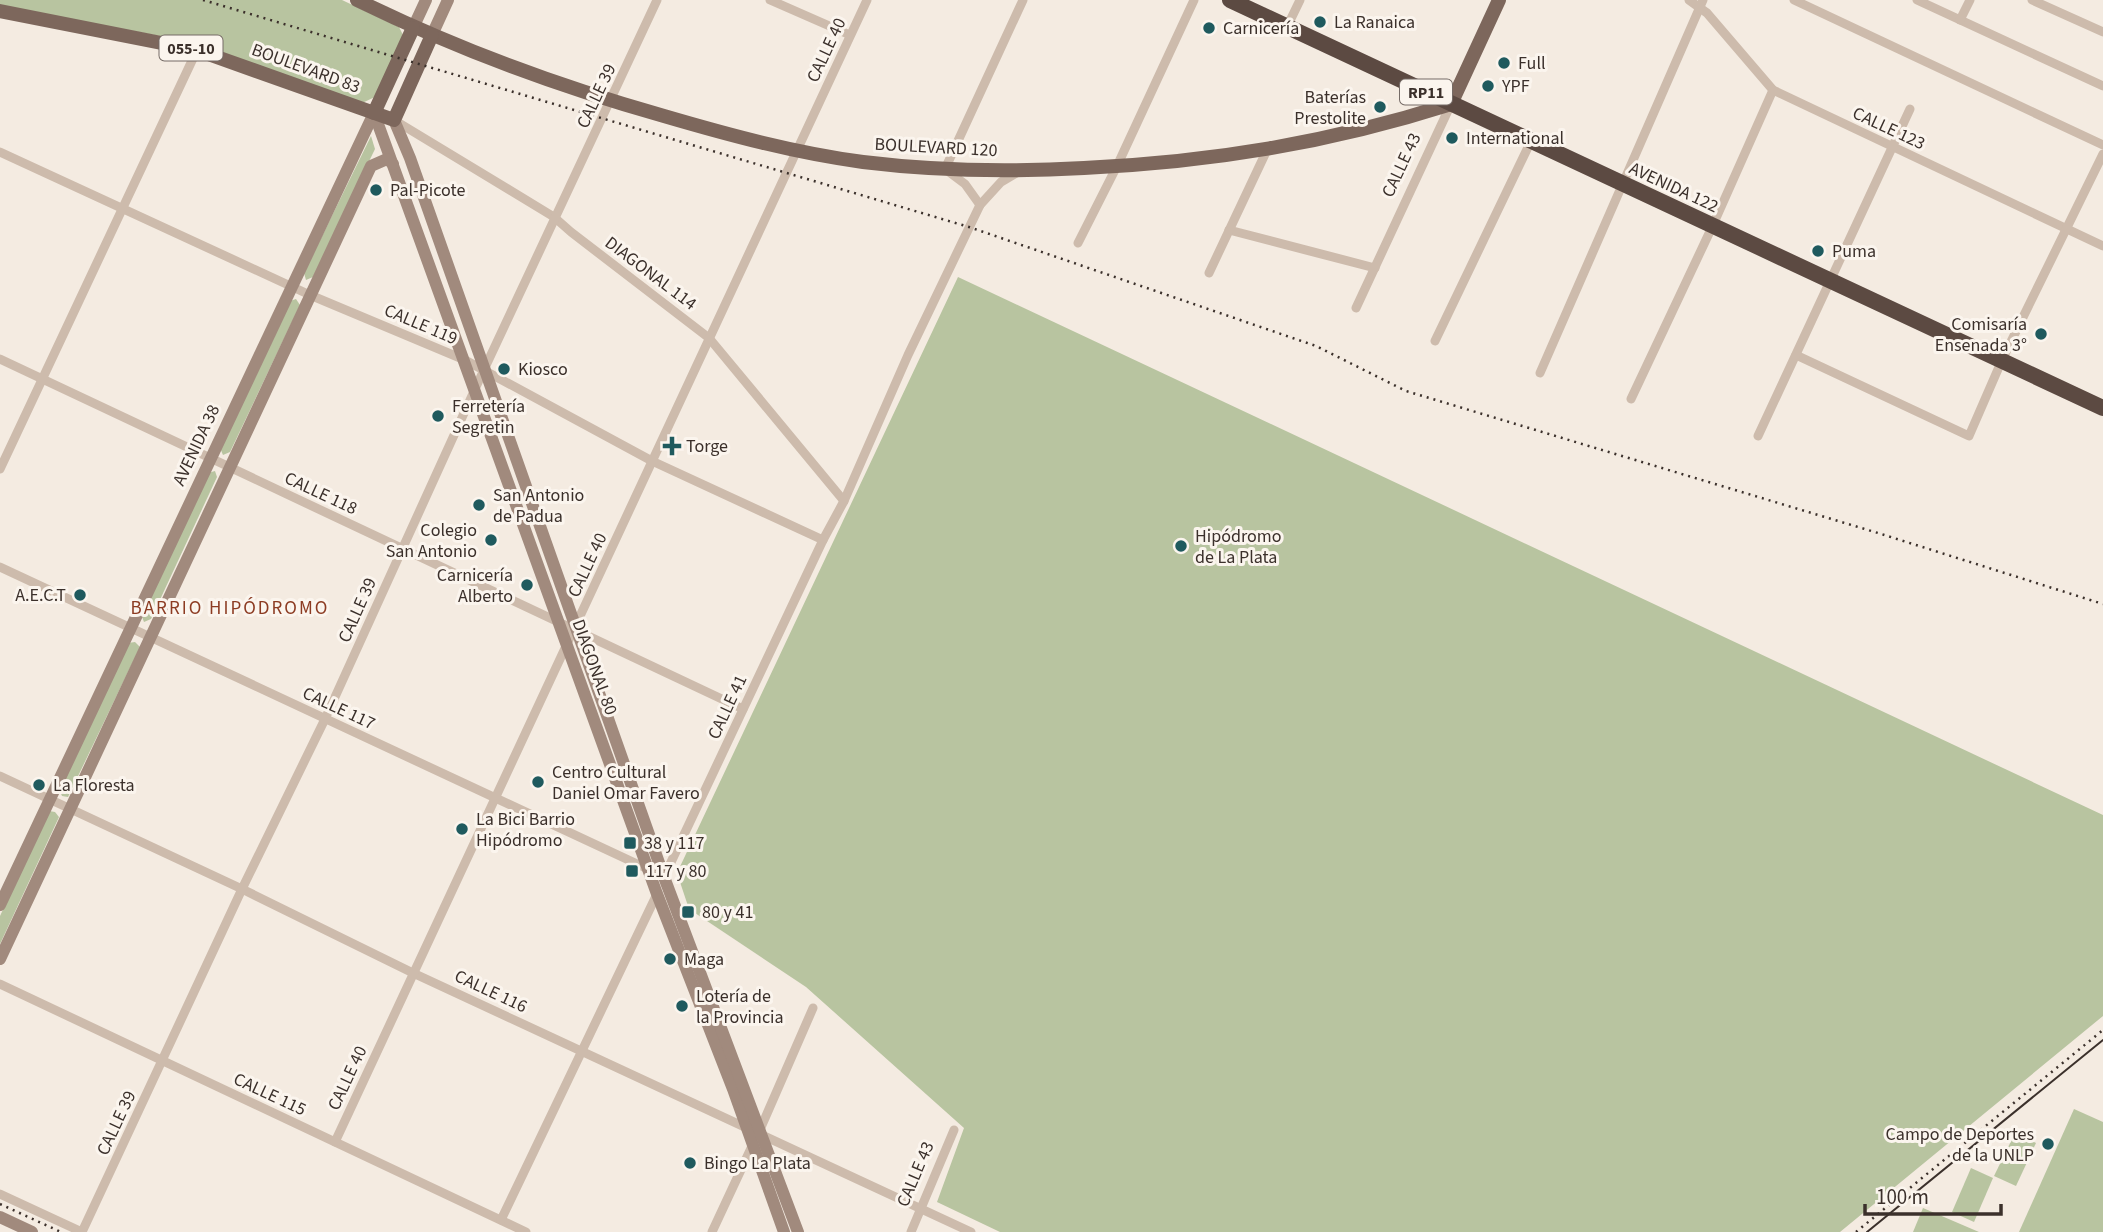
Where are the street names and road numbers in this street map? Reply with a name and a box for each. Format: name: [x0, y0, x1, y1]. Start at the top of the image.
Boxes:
street label: CALLE 40: [801, 14, 852, 87]
road number: 055-10: [160, 36, 222, 60]
street label: BOULEVARD 83: [248, 37, 364, 100]
street label: CALLE 39: [571, 60, 622, 133]
road number: RP11: [1400, 80, 1452, 104]
street label: CALLE 123: [1848, 101, 1929, 156]
street label: CALLE 43: [1376, 129, 1427, 202]
street label: BOULEVARD 120: [874, 132, 998, 163]
street label: AVENIDA 122: [1625, 156, 1723, 219]
street label: DIAGONAL 114: [600, 231, 702, 316]
street label: CALLE 119: [380, 298, 461, 351]
street label: AVENIDA 38: [167, 401, 226, 490]
street label: CALLE 118: [280, 466, 361, 521]
street label: CALLE 40: [562, 529, 613, 602]
street label: CALLE 39: [332, 574, 383, 647]
street label: DIAGONAL 80: [566, 616, 623, 719]
street label: CALLE 41: [702, 671, 753, 744]
street label: CALLE 117: [298, 681, 379, 736]
street label: CALLE 116: [450, 964, 531, 1019]
street label: CALLE 40: [322, 1042, 373, 1115]
street label: CALLE 115: [229, 1067, 310, 1122]
street label: CALLE 39: [91, 1087, 142, 1160]
street label: CALLE 43: [891, 1138, 940, 1211]

